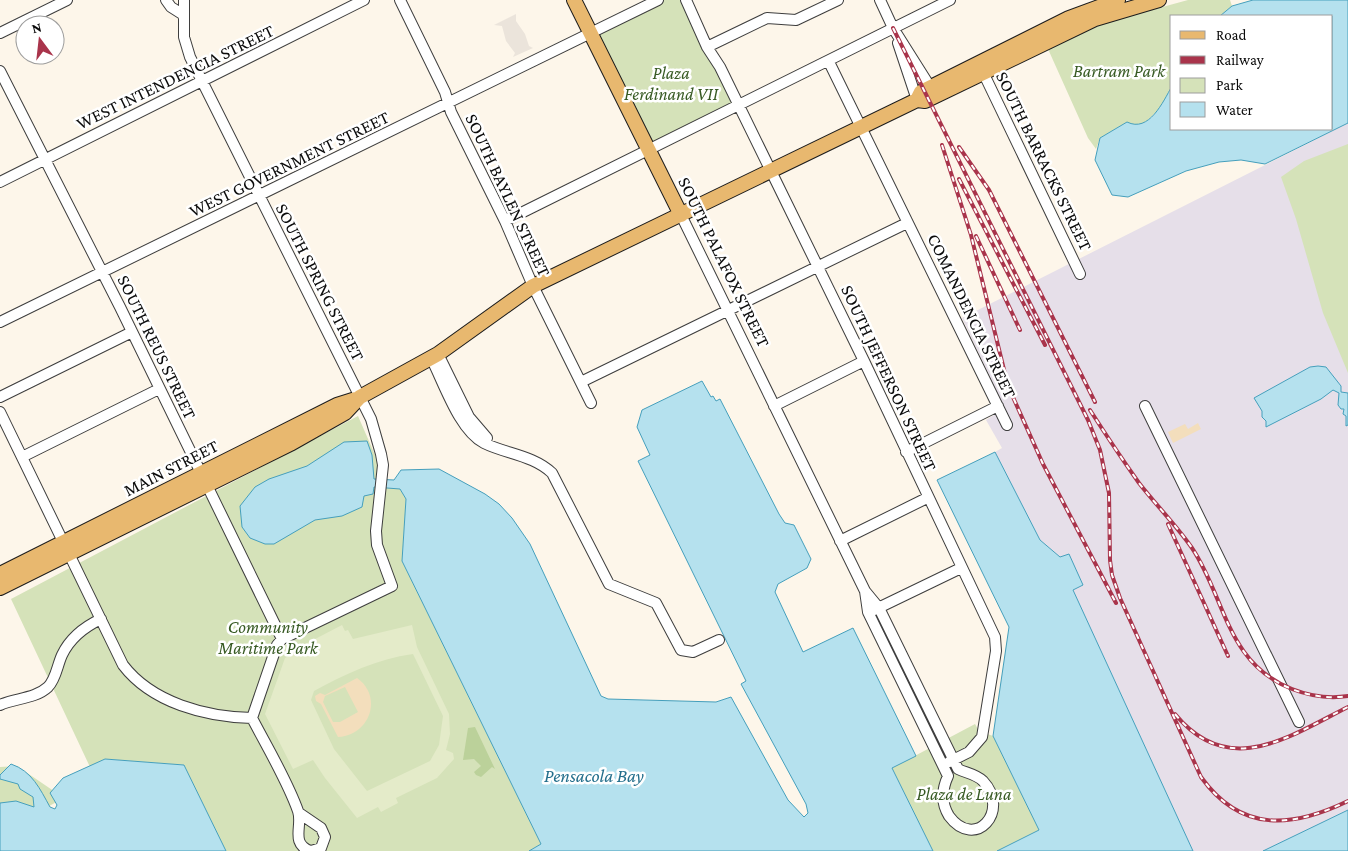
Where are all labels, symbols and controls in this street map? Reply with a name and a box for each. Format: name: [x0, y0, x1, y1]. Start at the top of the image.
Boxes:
north arrow: [15, 15, 65, 65]
legend: [1170, 15, 1333, 130]
text: N: [30, 18, 44, 36]
street label: WEST INTENDENCIA STREET: [73, 20, 277, 134]
text: Road: [1216, 27, 1247, 43]
text: Railway: [1216, 52, 1264, 69]
park label: Bartram Park: [1073, 61, 1166, 81]
park label: Plaza Ferdinand VII: [624, 63, 719, 104]
street label: SOUTH BARRACKS STREET: [992, 68, 1096, 254]
text: Park: [1216, 77, 1243, 93]
text: Water: [1216, 102, 1253, 118]
street label: WEST GOVERNMENT STREET: [186, 107, 392, 221]
street label: SOUTH BAYLEN STREET: [461, 110, 555, 280]
street label: SOUTH PALAFOX STREET: [674, 174, 774, 350]
street label: SOUTH SPRING STREET: [272, 200, 369, 364]
street label: COMANDENCIA STREET: [923, 231, 1021, 402]
street label: SOUTH REUS STREET: [113, 272, 201, 422]
street label: SOUTH JEFFERSON STREET: [837, 282, 941, 474]
street label: MAIN STREET: [120, 436, 222, 500]
park label: Community Maritime Park: [217, 617, 319, 658]
water label: Pensacola Bay: [544, 765, 644, 786]
park label: Plaza de Luna: [917, 784, 1012, 804]

